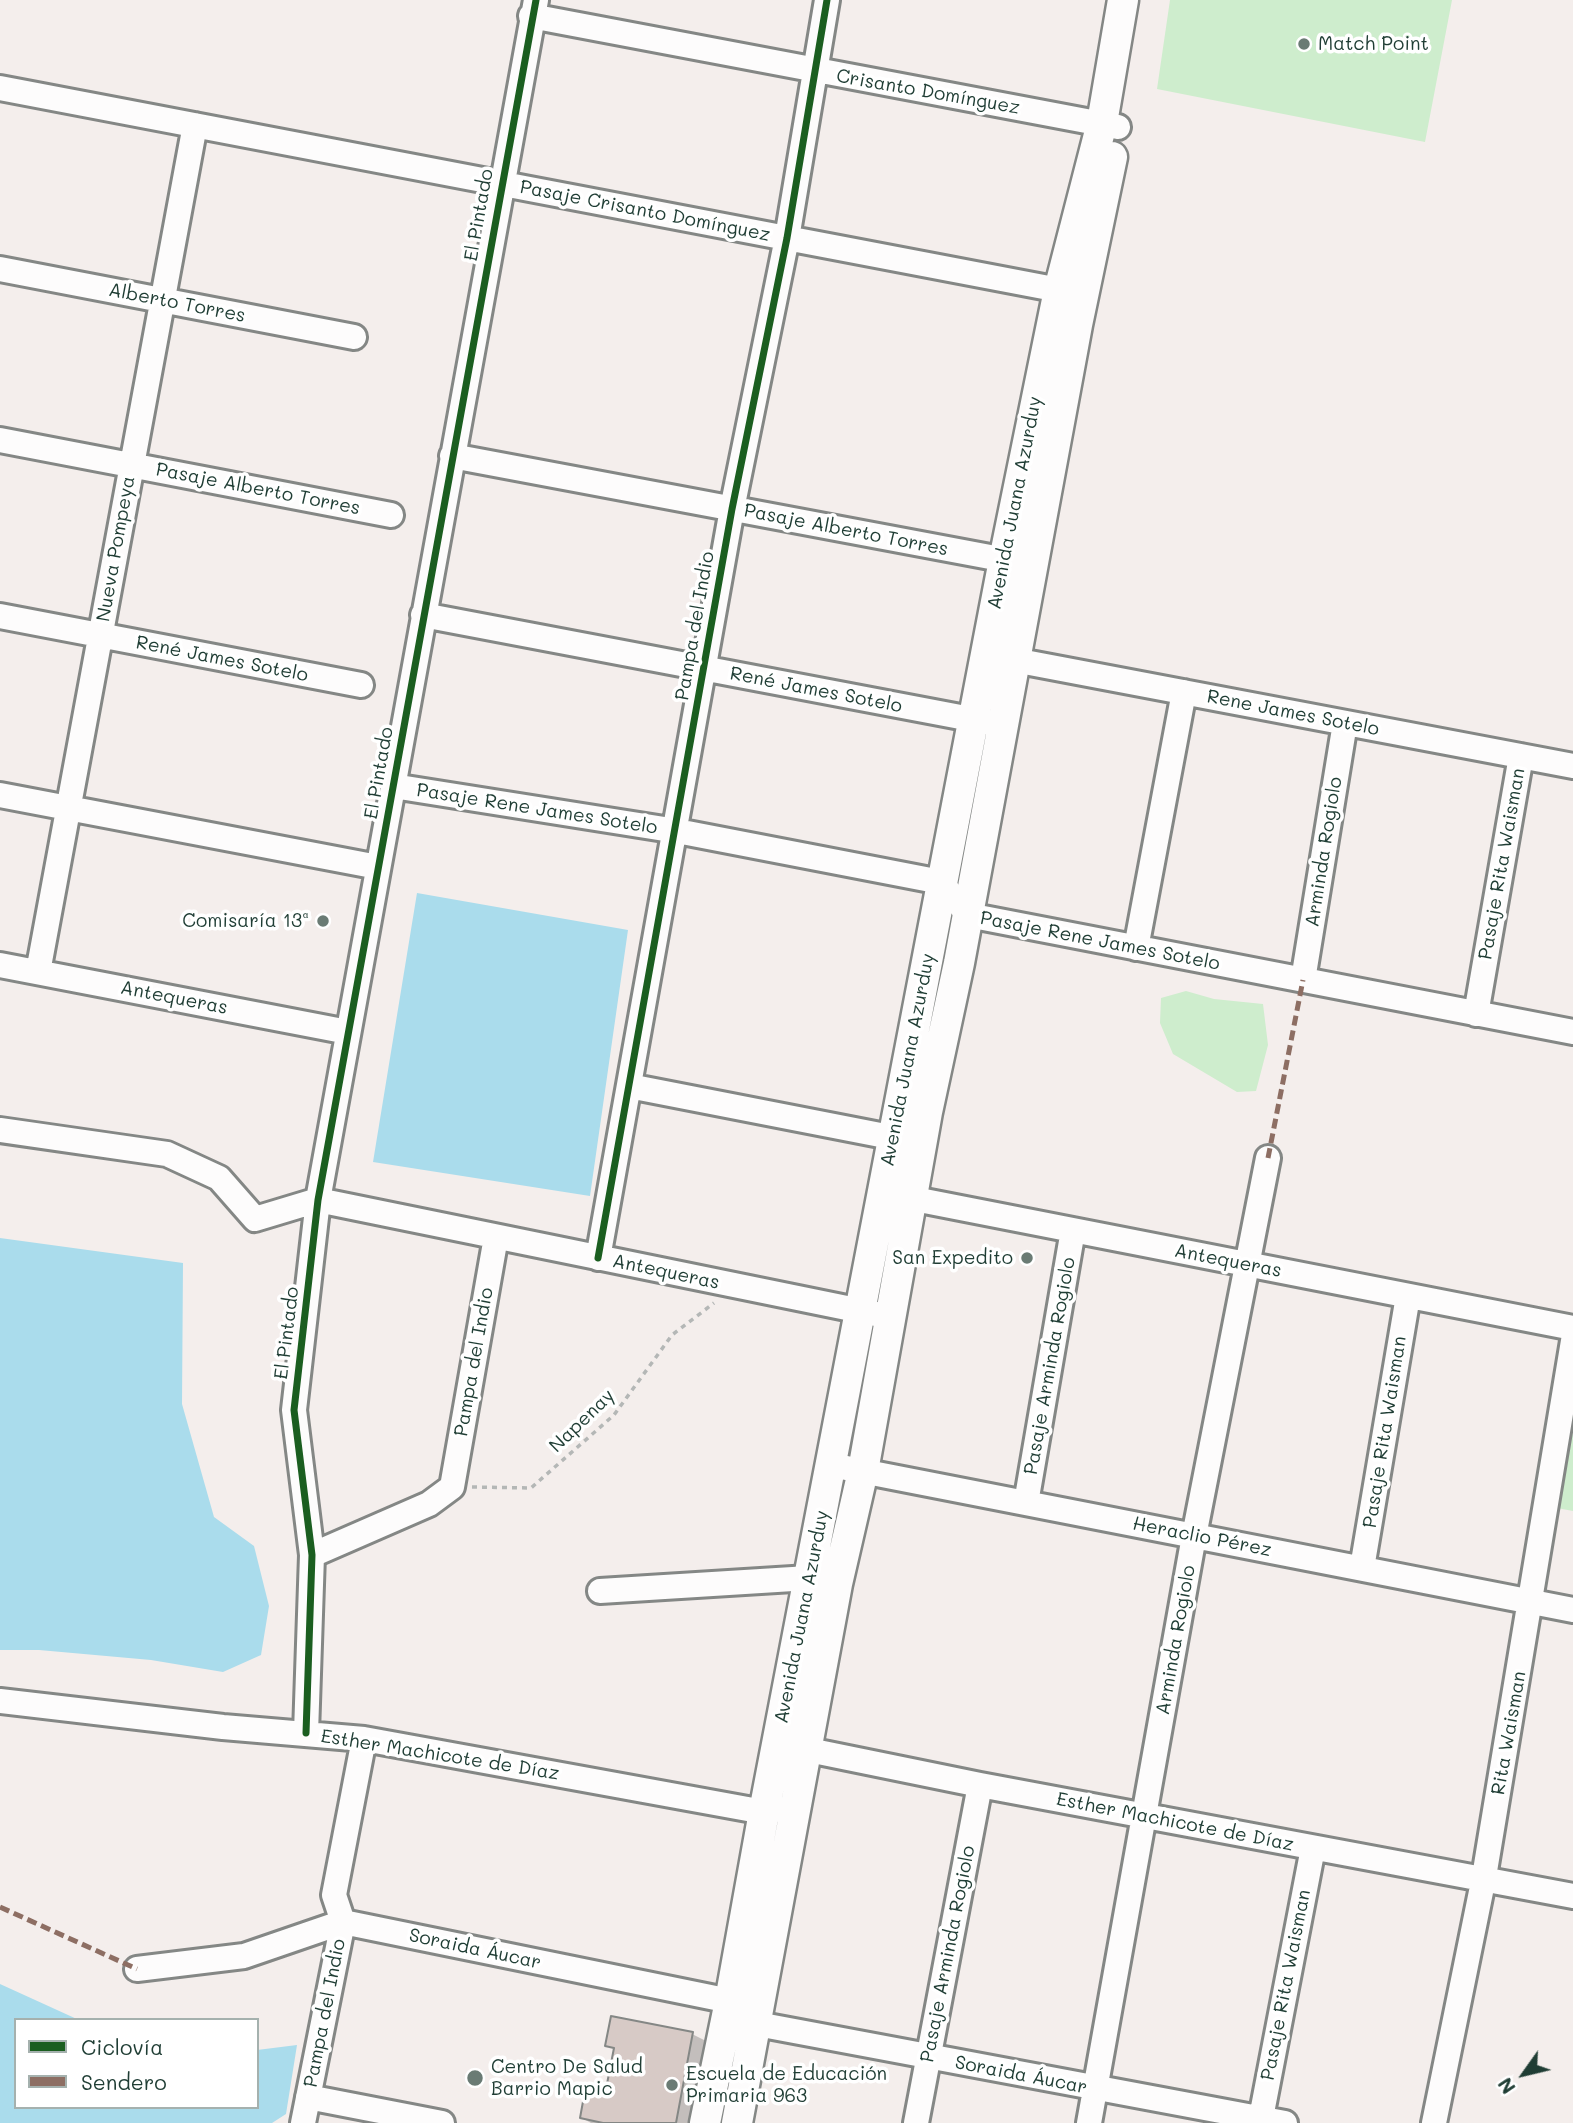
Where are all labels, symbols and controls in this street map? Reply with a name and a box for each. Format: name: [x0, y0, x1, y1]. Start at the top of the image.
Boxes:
place label: Match Point: [1318, 33, 1429, 55]
marker: Match Point: [1296, 36, 1312, 52]
street label: Crisanto Domínguez: [834, 65, 1022, 119]
street label: El Pintado: [460, 167, 498, 263]
street label: Pasaje Crisanto Domínguez: [518, 176, 772, 246]
street label: Alberto Torres: [107, 279, 247, 327]
street label: Avenida Juana Azurduy: [983, 395, 1047, 611]
street label: Pasaje Alberto Torres: [154, 458, 362, 520]
street label: Nueva Pompeya: [92, 474, 140, 624]
street label: Pasaje Alberto Torres: [742, 499, 950, 561]
street label: Pampa del Indio: [671, 550, 719, 702]
street label: René James Sotelo: [134, 631, 310, 687]
street label: René James Sotelo: [728, 662, 904, 718]
street label: Rene James Sotelo: [1205, 685, 1381, 741]
street label: El Pintado: [360, 725, 398, 821]
street label: Pasaje Rita Waisman: [1474, 766, 1530, 962]
street label: Arminda Rogiolo: [1301, 775, 1347, 929]
street label: Pasaje Rene James Sotelo: [415, 779, 659, 839]
street label: Pasaje Rene James Sotelo: [978, 907, 1222, 975]
place label: Comisaría 13ª: [182, 910, 309, 932]
marker: Comisaría 13ª: [315, 913, 331, 929]
street label: Avenida Juana Azurduy: [876, 952, 940, 1168]
street label: Antequeras: [118, 976, 230, 1020]
street label: Antequeras: [1172, 1239, 1284, 1283]
place label: San Expedito: [892, 1247, 1013, 1269]
street label: Antequeras: [610, 1250, 722, 1294]
marker: San Expedito: [1019, 1250, 1035, 1266]
street label: Pasaje Arminda Rogiolo: [1020, 1255, 1080, 1477]
street label: El Pintado: [270, 1285, 304, 1381]
street label: Pampa del Indio: [450, 1286, 498, 1438]
street label: Pasaje Rita Waisman: [1359, 1334, 1411, 1530]
street label: Napenay: [545, 1384, 619, 1458]
street label: Avenida Juana Azurduy: [770, 1509, 834, 1725]
street label: Heraclio Pérez: [1131, 1512, 1273, 1562]
street label: Arminda Rogiolo: [1152, 1563, 1200, 1717]
street label: Rita Waisman: [1487, 1669, 1531, 1797]
street label: Esther Machicote de Díaz: [319, 1725, 561, 1785]
street label: Esther Machicote de Díaz: [1054, 1788, 1296, 1856]
street label: Pasaje Arminda Rogiolo: [916, 1844, 980, 2064]
street label: Pasaje Rita Waisman: [1256, 1888, 1316, 2082]
street label: Soraida Áucar: [407, 1924, 543, 1974]
street label: Pampa del Indio: [299, 1937, 351, 2089]
legend: [14, 2018, 259, 2109]
text: Ciclovía: [81, 2033, 163, 2060]
north arrow: [1489, 2039, 1559, 2109]
street label: Soraida Áucar: [953, 2051, 1089, 2099]
place label: Centro De Salud Barrio Mapic: [491, 2056, 643, 2100]
place label: Escuela de Educación Primaria 963: [686, 2063, 887, 2107]
text: Sendero: [81, 2068, 167, 2095]
marker: Centro De Salud Barrio Mapic: [465, 2068, 485, 2088]
text: N: [1492, 2073, 1521, 2099]
marker: Escuela de Educación Primaria 963: [664, 2077, 680, 2093]

